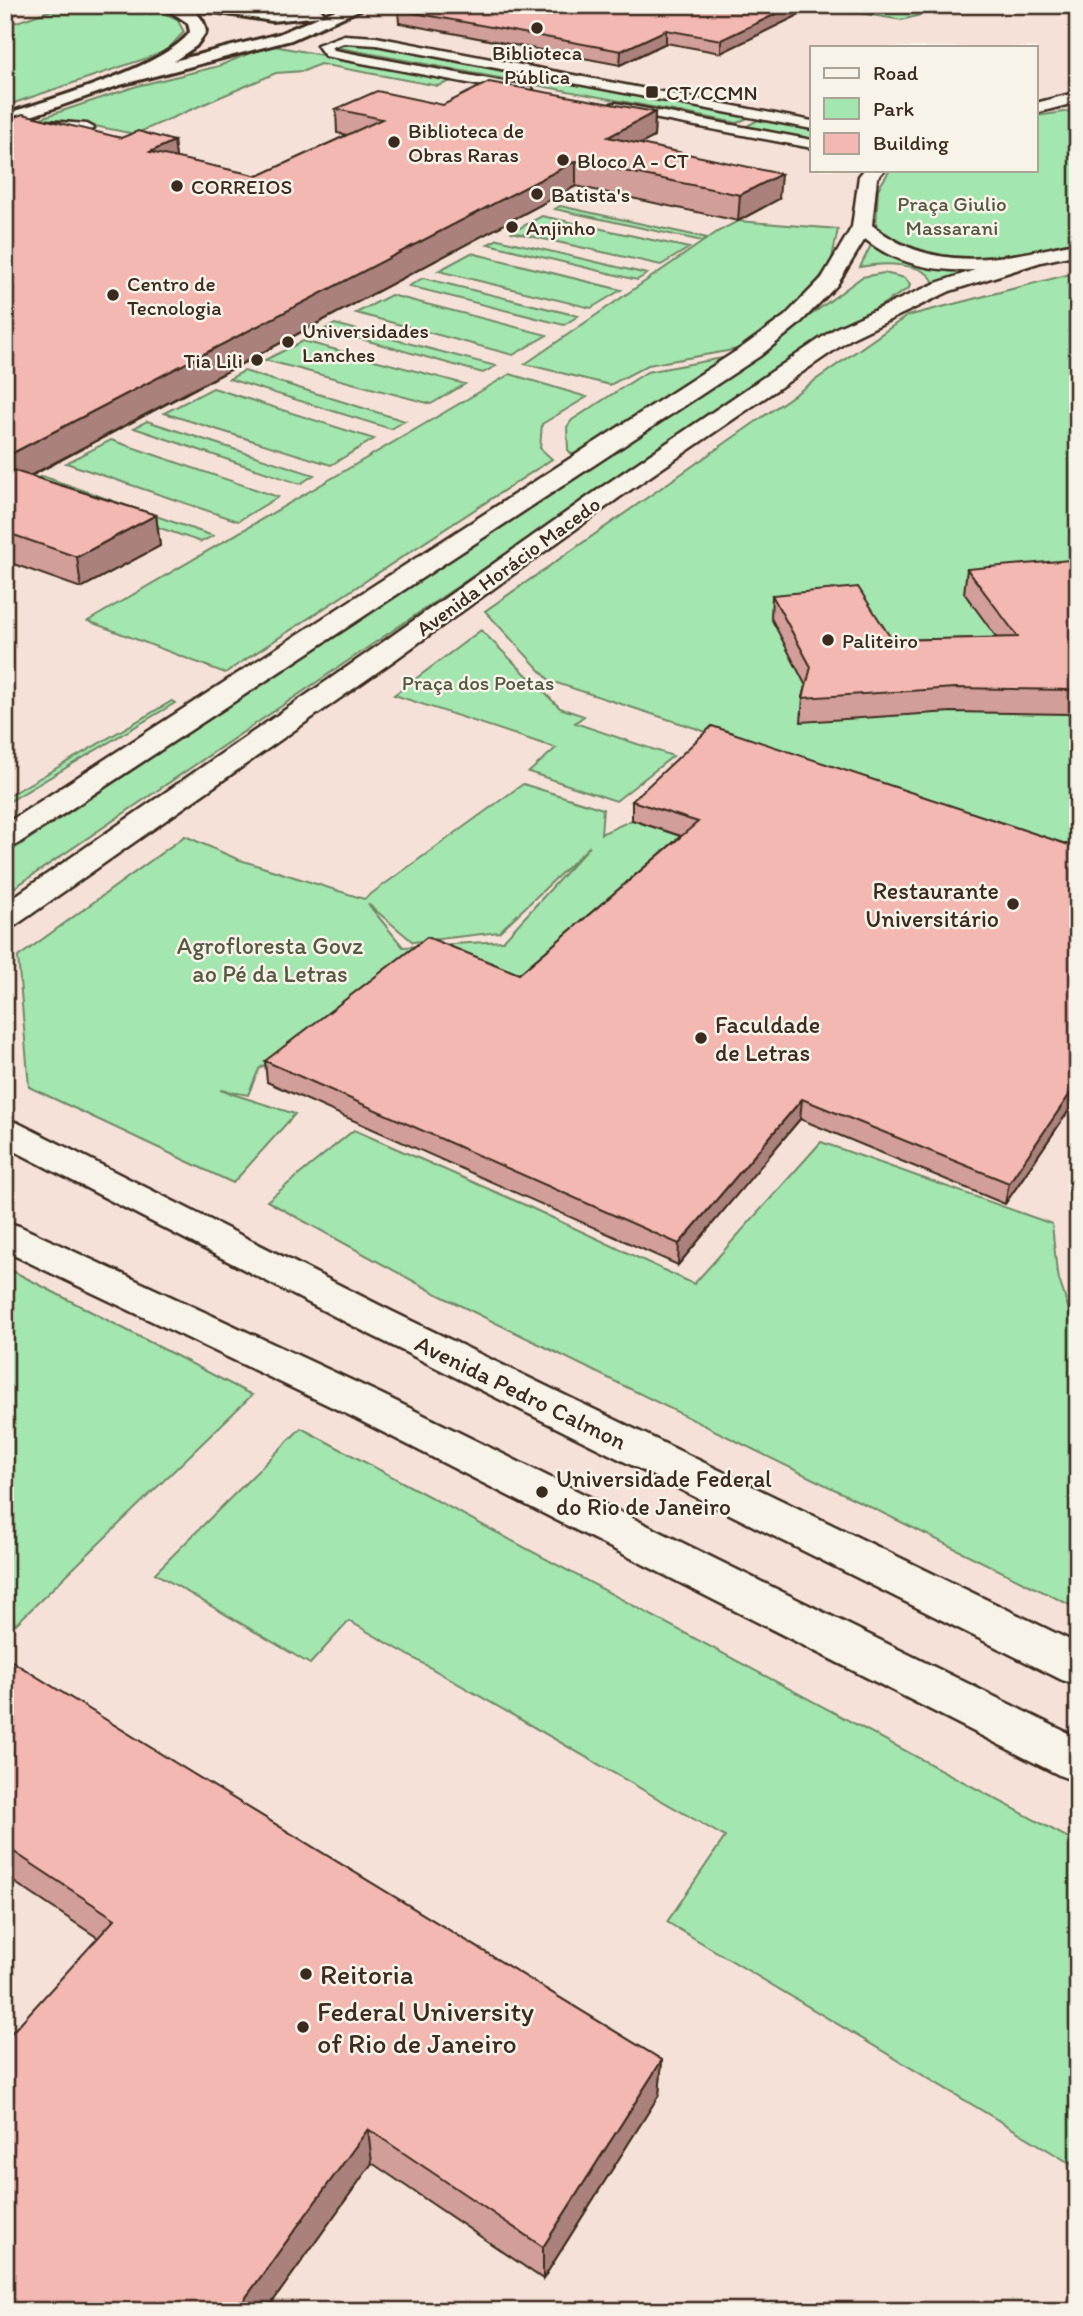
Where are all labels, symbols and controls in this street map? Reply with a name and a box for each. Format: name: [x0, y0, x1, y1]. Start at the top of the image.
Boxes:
marker: Biblioteca Pública: [529, 20, 545, 36]
place label: Biblioteca Pública: [492, 40, 582, 89]
legend: [810, 46, 1038, 172]
text: Road: [873, 60, 919, 85]
place label: CT/CCMN: [666, 80, 758, 105]
marker: CT/CCMN: [644, 84, 660, 100]
text: Park: [873, 96, 915, 121]
place label: Biblioteca de Obras Raras: [408, 118, 524, 167]
text: Building: [873, 130, 949, 155]
marker: Biblioteca de Obras Raras: [386, 134, 402, 150]
place label: Bloco A - CT: [577, 148, 689, 173]
marker: Bloco A - CT: [555, 152, 571, 168]
place label: CORREIOS: [191, 174, 292, 199]
marker: CORREIOS: [169, 178, 185, 194]
place label: Batista's: [551, 182, 630, 207]
marker: Batista's: [529, 186, 545, 202]
park label: Praça Giulio Massarani: [897, 191, 1007, 240]
place label: Anjinho: [526, 215, 596, 240]
marker: Anjinho: [504, 219, 520, 235]
place label: Centro de Tecnologia: [127, 271, 222, 320]
marker: Centro de Tecnologia: [105, 287, 121, 303]
place label: Universidades Lanches: [302, 318, 429, 367]
marker: Universidades Lanches: [280, 334, 296, 350]
place label: Tia Lili: [184, 348, 243, 373]
marker: Tia Lili: [249, 352, 265, 368]
street label: Avenida Horácio Macedo: [411, 491, 605, 641]
place label: Paliteiro: [842, 628, 918, 653]
marker: Paliteiro: [820, 632, 836, 648]
park label: Praça dos Poetas: [402, 670, 554, 695]
place label: Restaurante Universitário: [865, 876, 999, 933]
marker: Restaurante Universitário: [1005, 896, 1021, 912]
park label: Agrofloresta Govz ao Pé da Letras: [177, 931, 363, 988]
place label: Faculdade de Letras: [715, 1010, 820, 1067]
marker: Faculdade de Letras: [693, 1030, 709, 1046]
street label: Avenida Pedro Calmon: [411, 1328, 632, 1456]
place label: Universidade Federal do Rio de Janeiro: [556, 1464, 772, 1521]
marker: Universidade Federal do Rio de Janeiro: [534, 1484, 550, 1500]
place label: Reitoria: [320, 1957, 414, 1991]
marker: Reitoria: [298, 1966, 314, 1982]
place label: Federal University of Rio de Janeiro: [317, 1994, 534, 2060]
marker: Federal University of Rio de Janeiro: [295, 2019, 311, 2035]

